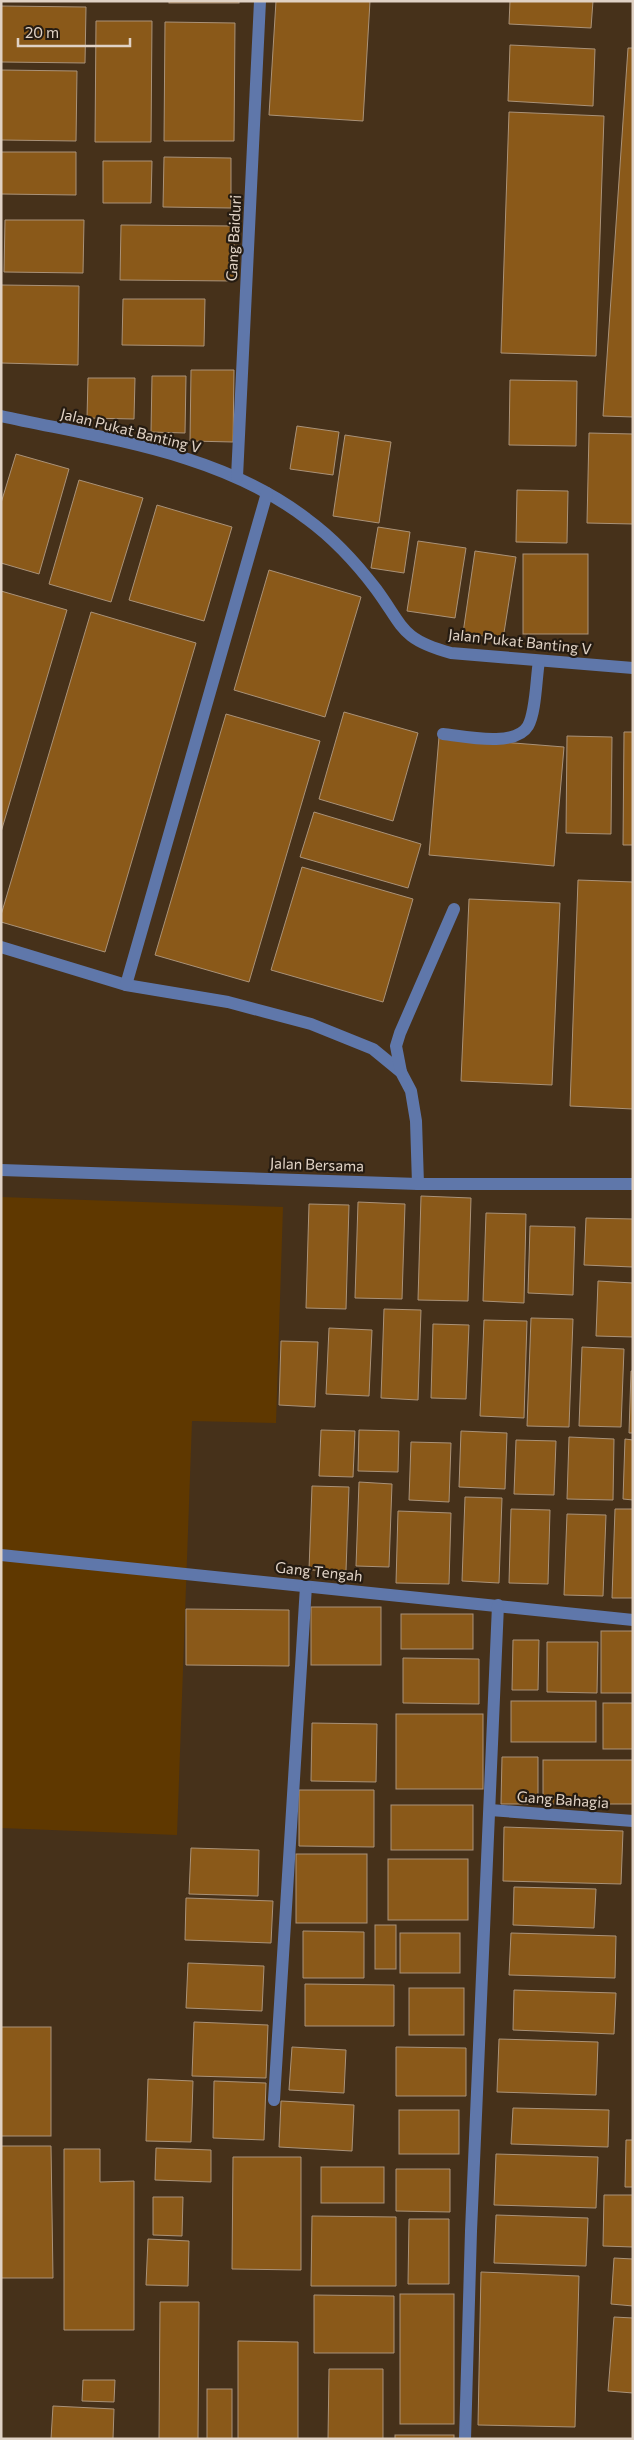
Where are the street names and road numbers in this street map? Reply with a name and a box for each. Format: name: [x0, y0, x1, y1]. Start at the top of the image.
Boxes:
street label: Gang Baiduri: [222, 194, 244, 282]
street label: Jalan Pukat Banting V: [59, 404, 203, 456]
street label: Jalan Pukat Banting V: [447, 625, 593, 657]
street label: Jalan Bersama: [270, 1153, 364, 1175]
street label: Gang Tengah: [274, 1557, 364, 1585]
street label: Gang Bahagia: [516, 1787, 610, 1811]

